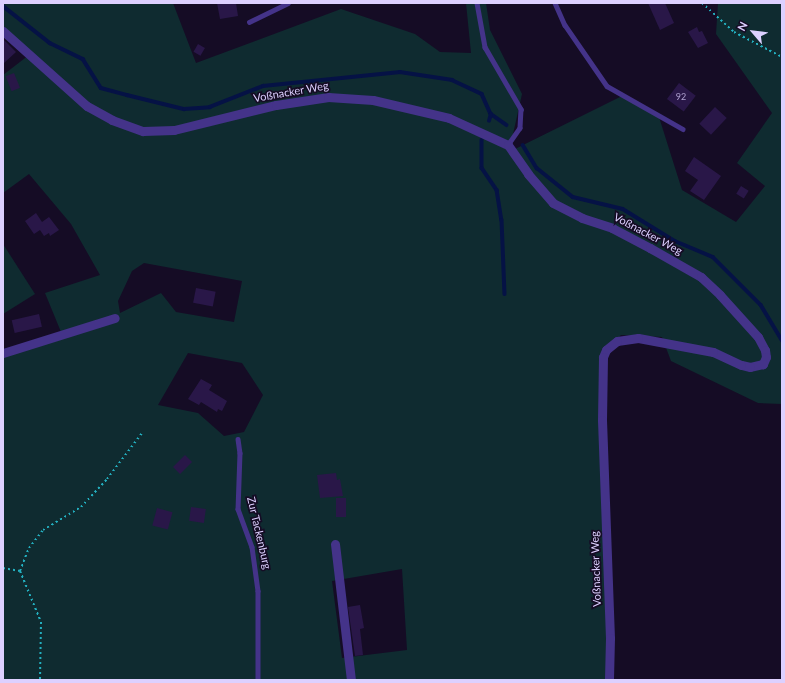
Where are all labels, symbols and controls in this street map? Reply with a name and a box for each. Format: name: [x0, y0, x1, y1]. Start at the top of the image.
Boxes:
north arrow: [733, 12, 773, 52]
text: N: [734, 19, 750, 33]
street label: Voßnacker Weg: [252, 79, 330, 105]
house number: 92: [676, 92, 686, 102]
street label: Voßnacker Weg: [611, 210, 685, 258]
street label: Zur Tackenburg: [244, 495, 274, 571]
street label: Voßnacker Weg: [588, 531, 604, 607]

